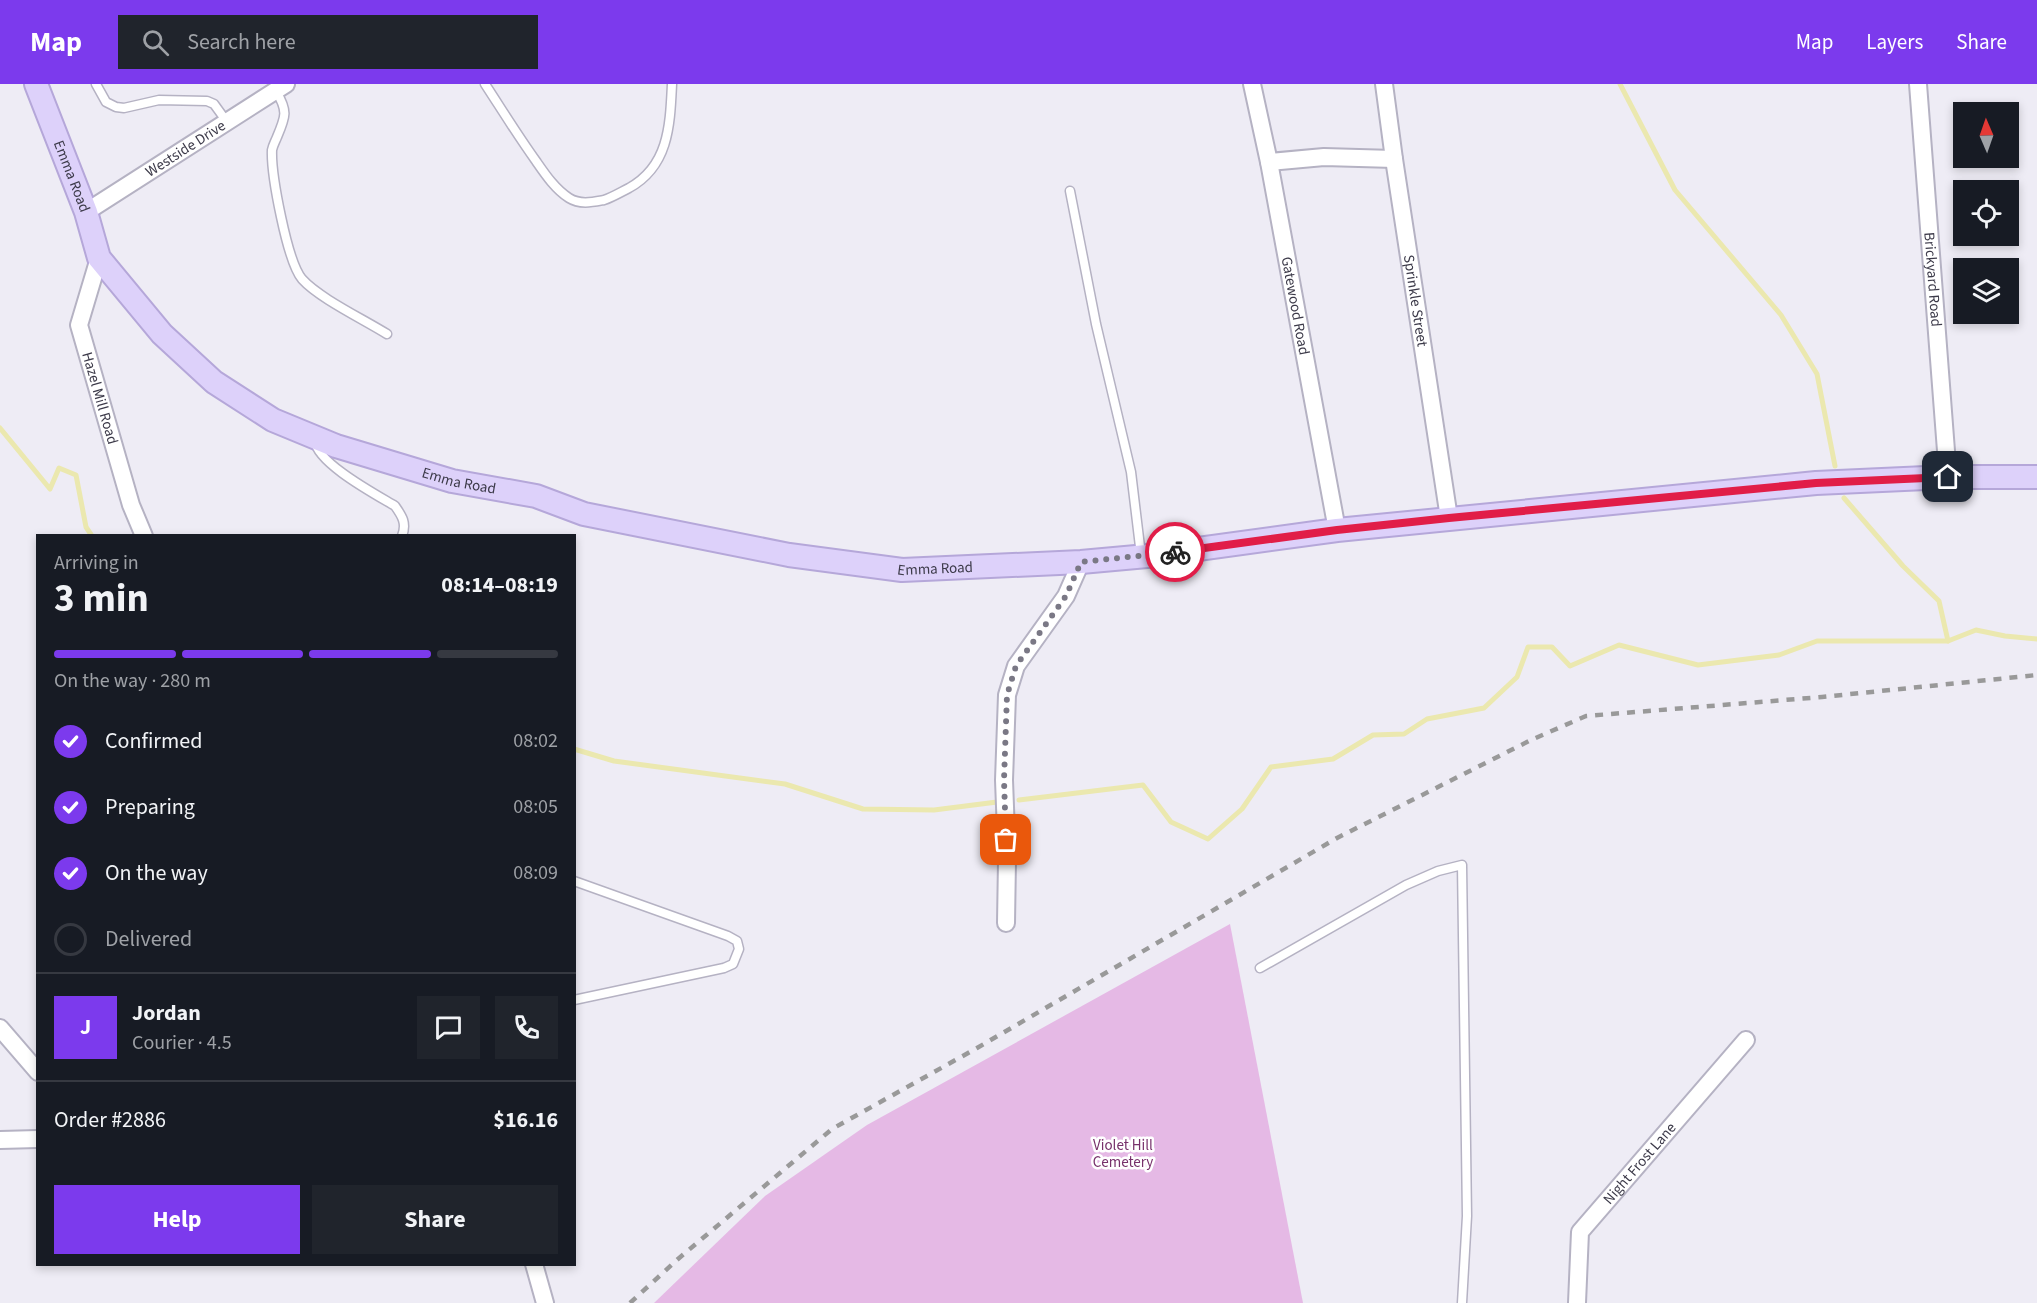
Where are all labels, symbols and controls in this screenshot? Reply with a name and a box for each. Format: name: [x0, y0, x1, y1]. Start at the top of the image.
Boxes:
search box: [118, 15, 538, 69]
text: Map: [30, 22, 82, 62]
icon: search: [139, 26, 172, 59]
text: Search here: [187, 26, 296, 58]
text: Map: [1796, 27, 1833, 57]
text: Layers: [1866, 27, 1923, 57]
text: Share: [1956, 27, 2007, 57]
north arrow: [1953, 102, 2019, 168]
map controls: [1953, 102, 2019, 324]
street label: Westside Drive: [141, 115, 230, 182]
street label: Emma Road: [48, 137, 96, 215]
button: locate: [1953, 180, 2019, 246]
street label: Brickyard Road: [1919, 231, 1947, 328]
street label: Sprinkle Street: [1398, 253, 1433, 348]
street label: Gatewood Road: [1276, 255, 1315, 357]
button: layers: [1953, 258, 2019, 324]
street label: Hazel Mill Road: [77, 349, 123, 447]
pin: [1922, 451, 1973, 502]
icon: home: [1931, 460, 1964, 493]
street label: Emma Road: [419, 462, 498, 499]
courier: [1145, 522, 1205, 582]
icon: bike: [1159, 536, 1192, 569]
text: Arriving in: [54, 549, 139, 577]
street label: Emma Road: [896, 556, 973, 581]
text: 08:14–08:19: [441, 569, 558, 601]
text: 3 min: [54, 571, 149, 627]
text: On the way · 280 m: [54, 667, 211, 695]
icon: check: [54, 725, 87, 758]
text: Confirmed: [105, 725, 202, 757]
text: 08:02: [513, 727, 558, 755]
icon: check: [54, 791, 87, 824]
text: Preparing: [105, 791, 195, 823]
text: 08:05: [513, 793, 558, 821]
pin: [980, 814, 1031, 865]
icon: bag: [989, 823, 1022, 856]
icon: check: [54, 857, 87, 890]
text: On the way: [105, 857, 208, 889]
text: 08:09: [513, 859, 558, 887]
text: Delivered: [105, 923, 192, 955]
button: chat: [417, 996, 480, 1059]
button: phone: [495, 996, 558, 1059]
text: Jordan: [132, 997, 201, 1029]
text: J: [80, 1011, 91, 1043]
text: Courier · 4.5: [132, 1029, 232, 1057]
text: Order #2886: [54, 1104, 166, 1136]
text: $16.16: [493, 1104, 558, 1136]
street label: Night Frost Lane: [1598, 1118, 1681, 1209]
park label: Violet Hill Cemetery: [1093, 1135, 1153, 1173]
button: Help: [54, 1185, 300, 1254]
button: Share: [312, 1185, 558, 1254]

